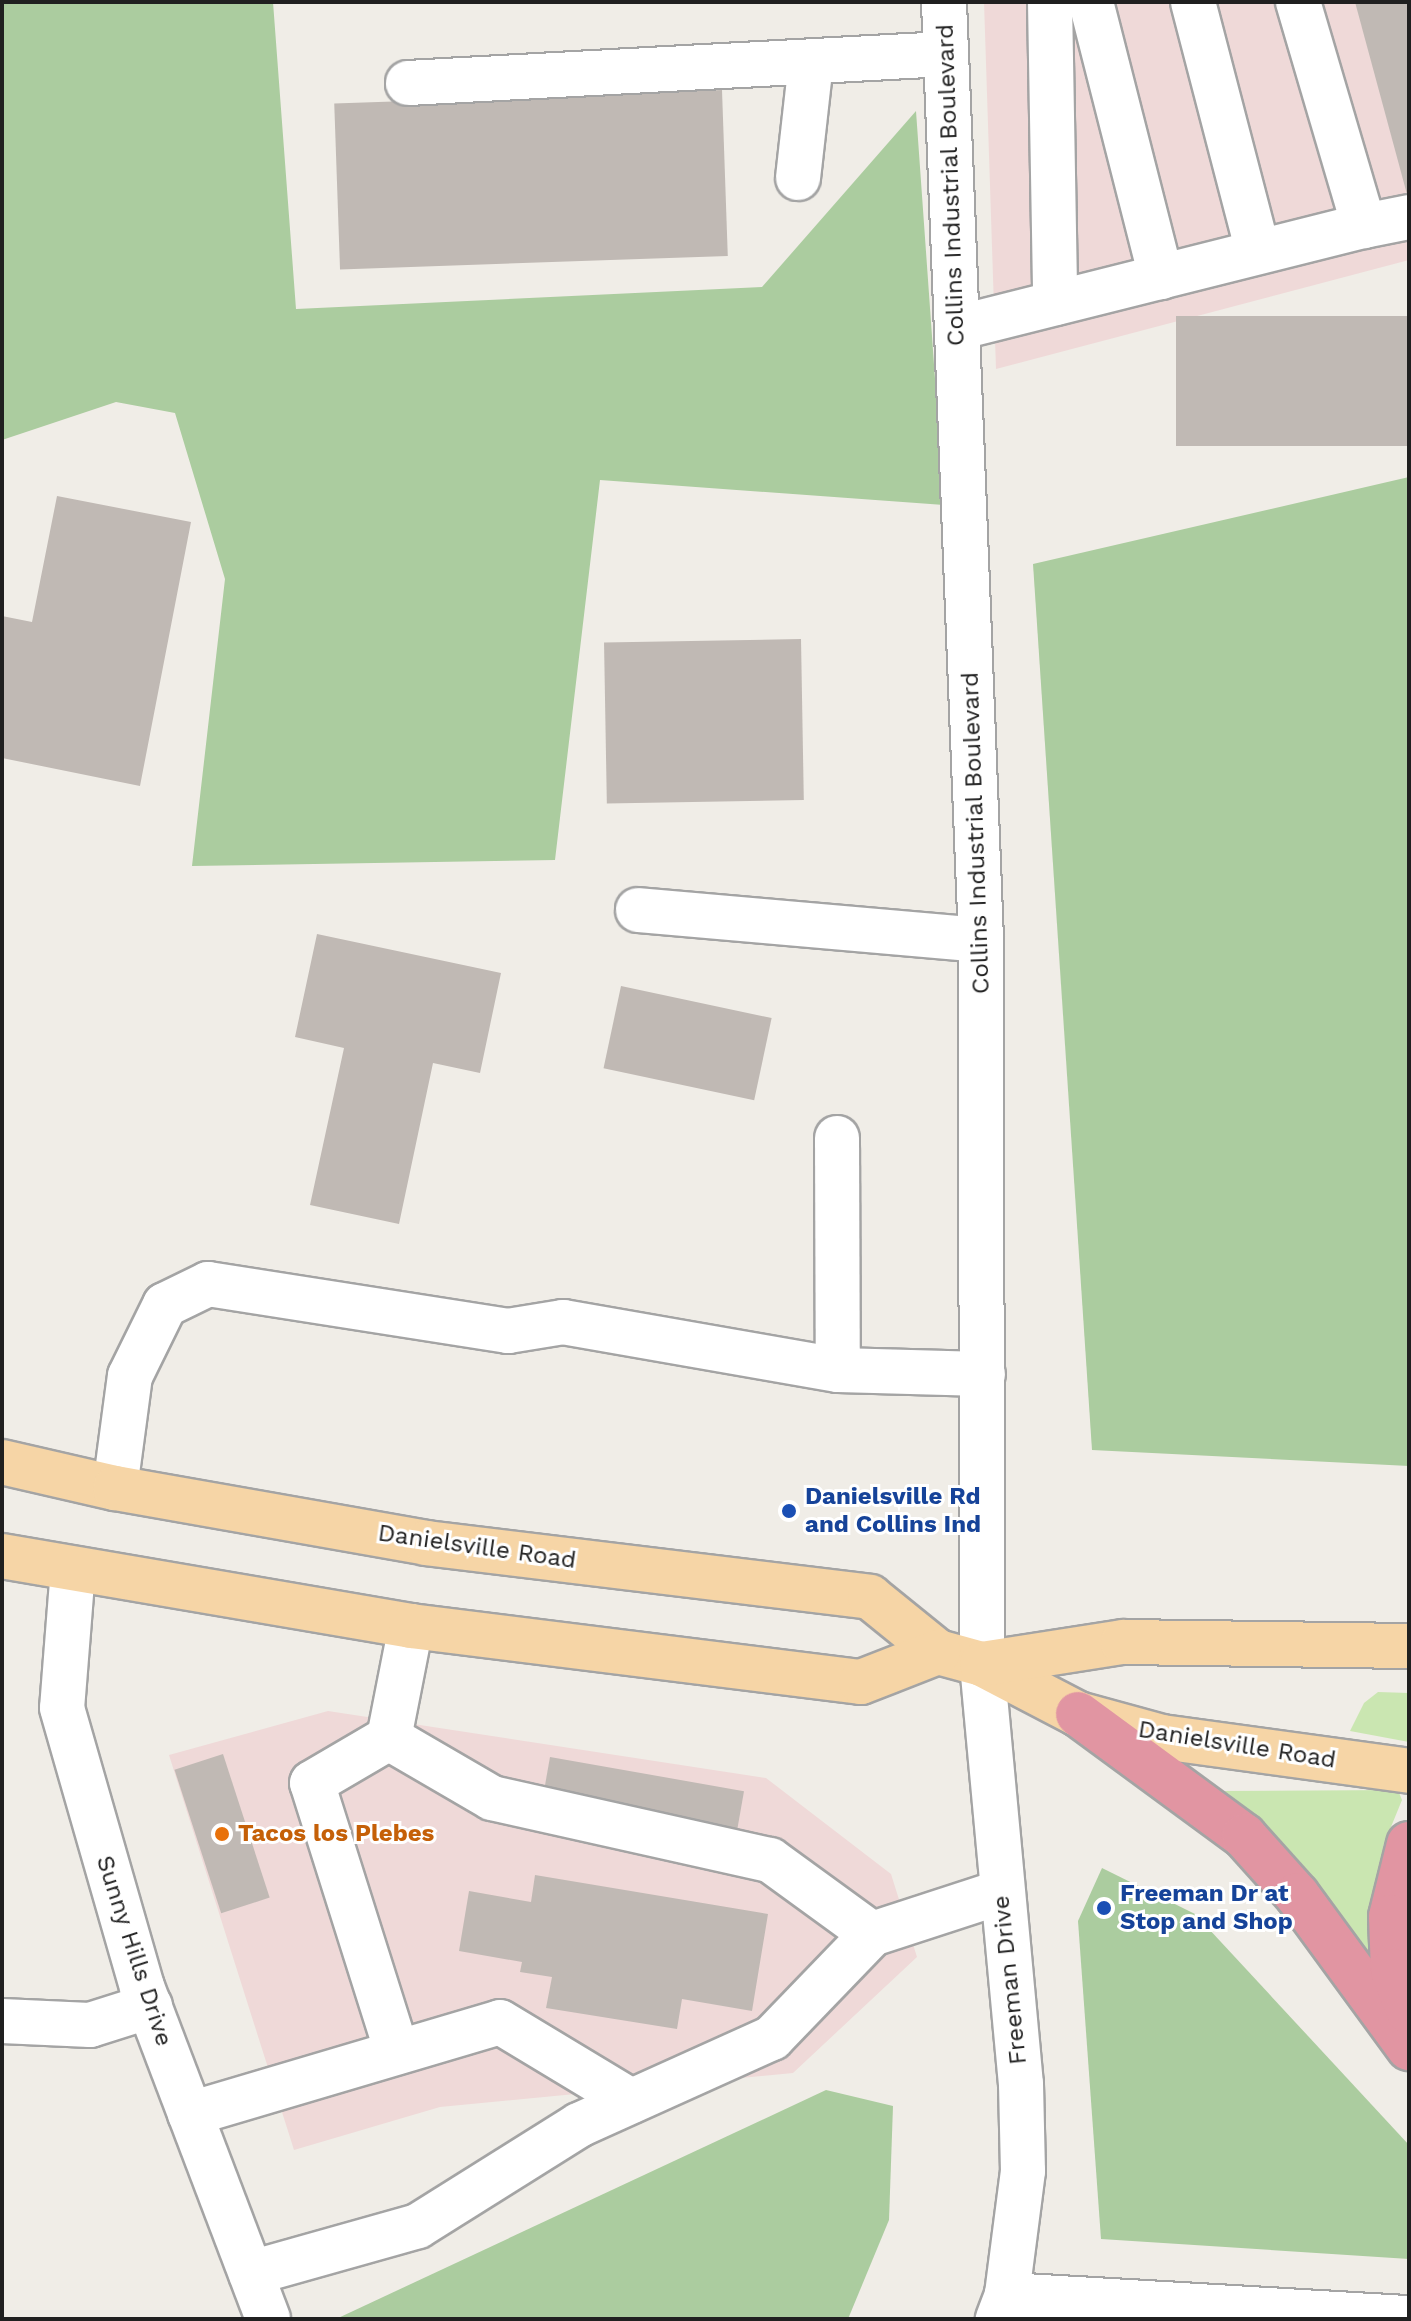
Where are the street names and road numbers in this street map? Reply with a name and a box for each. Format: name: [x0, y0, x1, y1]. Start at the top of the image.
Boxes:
street label: Collins Industrial Boulevard: [931, 23, 971, 347]
street label: Collins Industrial Boulevard: [956, 671, 996, 995]
street label: Danielsville Road: [376, 1519, 578, 1575]
street label: Danielsville Road: [1136, 1715, 1338, 1775]
street label: Sunny Hills Drive: [90, 1852, 178, 2050]
street label: Freeman Drive: [987, 1894, 1033, 2066]

